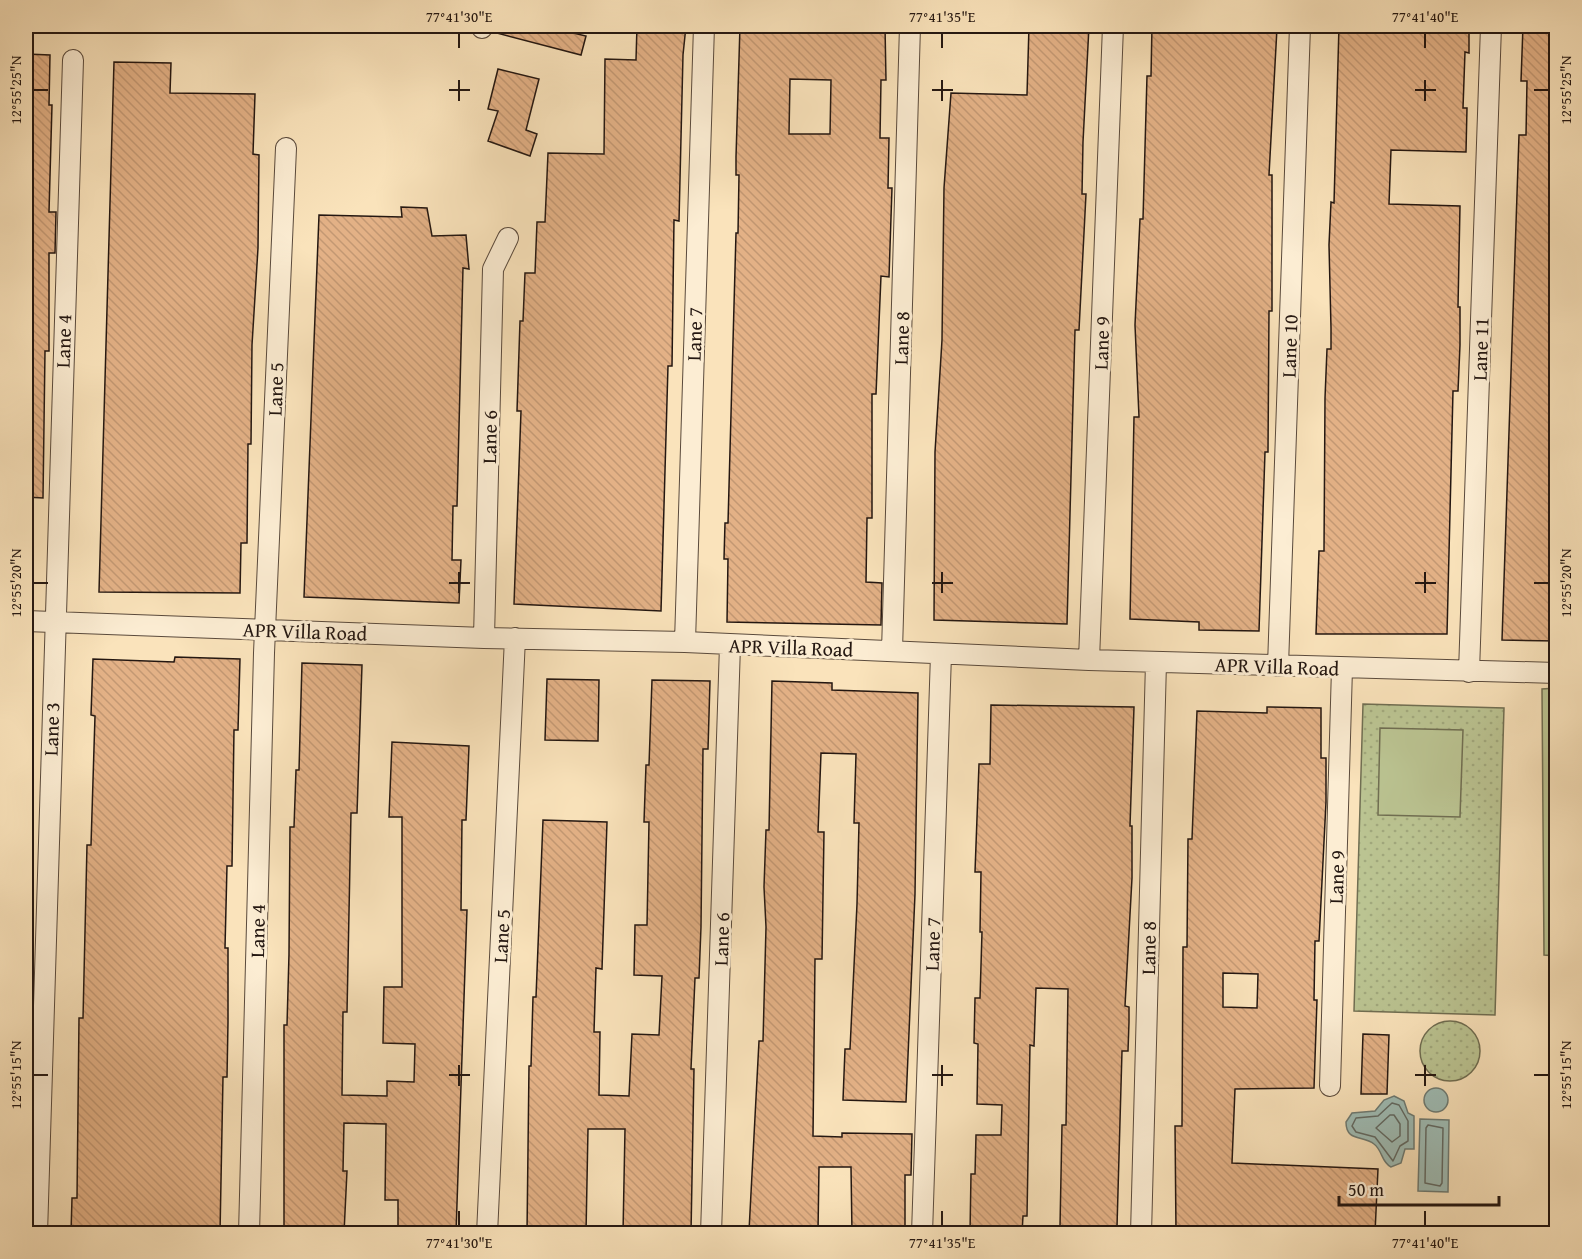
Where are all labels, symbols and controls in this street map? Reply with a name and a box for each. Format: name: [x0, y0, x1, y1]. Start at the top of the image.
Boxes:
text: 77°41'30"E: [426, 6, 493, 27]
text: 77°41'35"E: [909, 6, 976, 27]
text: 77°41'40"E: [1392, 6, 1459, 27]
text: 12°55'25"N: [5, 55, 26, 124]
text: 12°55'25"N: [1555, 55, 1576, 124]
street label: Lane 7: [679, 307, 709, 361]
street label: Lane 8: [886, 311, 916, 365]
street label: Lane 4: [48, 314, 78, 368]
street label: Lane 10: [1273, 314, 1305, 378]
street label: Lane 9: [1086, 316, 1116, 370]
street label: Lane 11: [1464, 317, 1496, 381]
street label: Lane 5: [260, 362, 290, 416]
street label: Lane 6: [474, 410, 504, 464]
text: 12°55'20"N: [5, 548, 26, 617]
text: 12°55'20"N: [1555, 548, 1576, 617]
street label: APR Villa Road: [242, 614, 368, 648]
street label: APR Villa Road: [728, 630, 854, 664]
street label: APR Villa Road: [1214, 649, 1340, 683]
street label: Lane 3: [36, 702, 66, 756]
street label: Lane 9: [1321, 850, 1351, 904]
street label: Lane 4: [242, 904, 272, 958]
street label: Lane 5: [485, 908, 517, 964]
street label: Lane 6: [706, 912, 736, 966]
street label: Lane 7: [917, 917, 947, 971]
street label: Lane 8: [1133, 921, 1163, 975]
text: 12°55'15"N: [5, 1040, 26, 1109]
text: 12°55'15"N: [1555, 1040, 1576, 1109]
scale bar: [1339, 1169, 1500, 1207]
text: 50 m: [1348, 1176, 1384, 1203]
text: 77°41'30"E: [426, 1232, 493, 1253]
text: 77°41'35"E: [909, 1232, 976, 1253]
text: 77°41'40"E: [1392, 1232, 1459, 1253]

